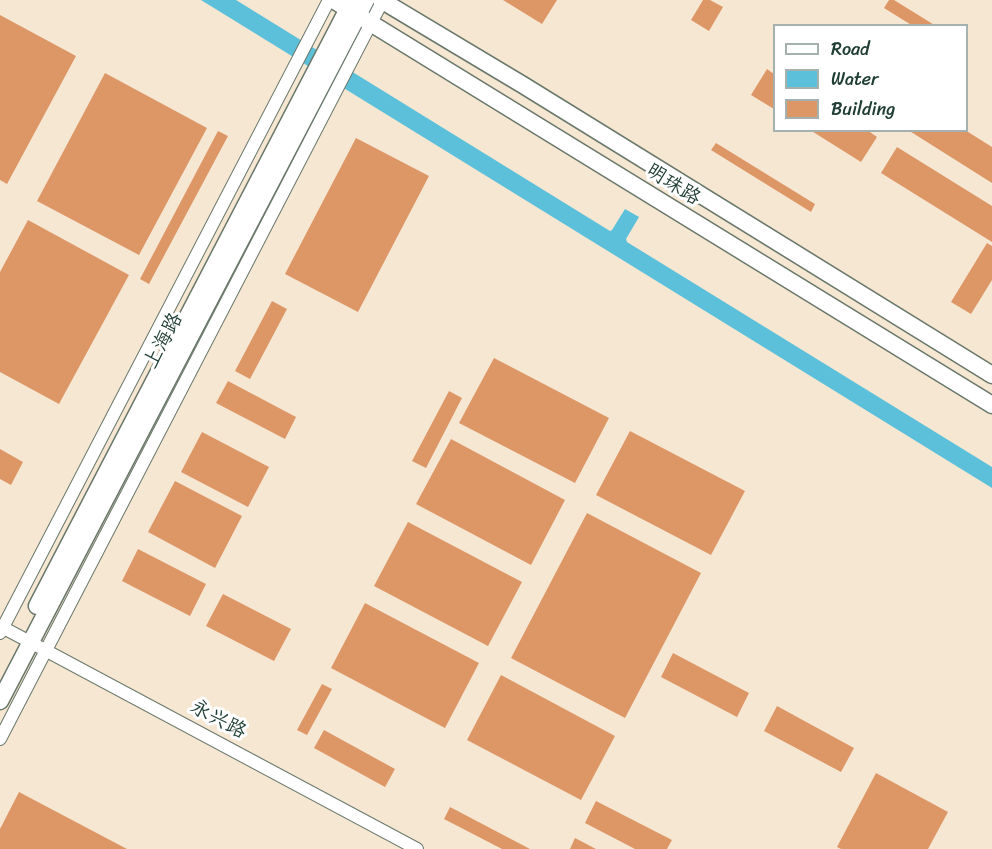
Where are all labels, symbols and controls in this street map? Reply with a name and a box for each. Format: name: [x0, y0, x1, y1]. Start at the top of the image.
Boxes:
legend: [773, 24, 968, 132]
text: Road: [831, 33, 870, 65]
text: Water: [831, 63, 878, 95]
text: Building: [831, 93, 895, 125]
street label: 明珠路: [641, 159, 705, 211]
street label: 上海路: [139, 309, 189, 373]
street label: 永兴路: [186, 695, 250, 745]

